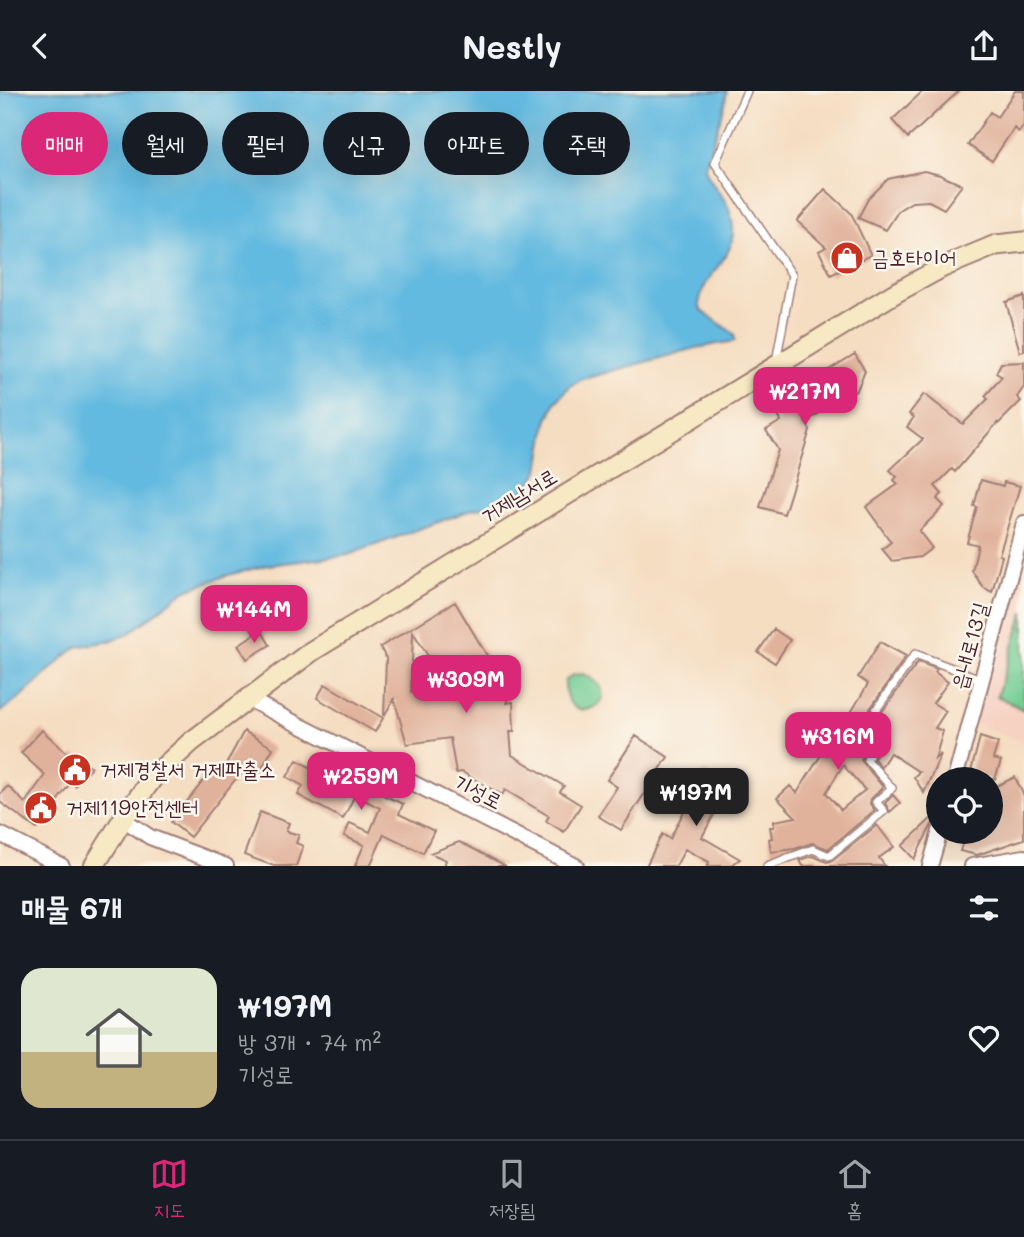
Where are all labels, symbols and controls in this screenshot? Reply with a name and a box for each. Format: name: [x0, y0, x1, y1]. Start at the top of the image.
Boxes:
text: Nestly: [462, 25, 562, 67]
icon: back: [21, 27, 59, 65]
icon: share: [965, 27, 1003, 65]
chip: 매매: [21, 112, 108, 175]
chip: 월세: [122, 112, 208, 175]
chip: 필터: [222, 112, 309, 175]
chip: 신규: [323, 112, 410, 175]
chip: 아파트: [424, 112, 529, 175]
chip: 주택: [543, 112, 630, 175]
shop icon: 금호타이어: [828, 239, 866, 277]
place label: 금호타이어: [872, 243, 957, 270]
pin: ₩217M: [756, 367, 854, 427]
text: ₩217M: [769, 375, 841, 405]
street label: 거제남서로: [475, 461, 561, 528]
pin: ₩144M: [205, 585, 303, 645]
text: ₩144M: [216, 593, 292, 623]
street label: 읍내로13길: [944, 599, 993, 692]
pin: ₩309M: [417, 655, 515, 715]
text: ₩309M: [427, 663, 505, 693]
pin: ₩316M: [789, 713, 887, 772]
text: ₩316M: [801, 720, 875, 750]
public building icon: 거제경찰서 거제파출소: [56, 751, 94, 789]
pin: ₩259M: [312, 753, 410, 812]
place label: 거제경찰서 거제파출소: [100, 755, 276, 782]
text: ₩259M: [323, 760, 399, 790]
street label: 기성로: [450, 767, 507, 814]
map controls: [926, 767, 1003, 844]
button: locate: [926, 767, 1003, 844]
pin: ₩197M: [647, 769, 745, 828]
text: ₩197M: [660, 776, 732, 806]
public building icon: 거제119안전센터: [22, 789, 60, 827]
place label: 거제119안전센터: [66, 793, 199, 820]
text: 매물 6개: [21, 887, 122, 927]
icon: filters: [965, 889, 1003, 927]
text: ₩197M: [238, 985, 333, 1025]
icon: home: [77, 996, 161, 1080]
icon: heart: [965, 1019, 1003, 1057]
text: 방 3개 · 74 m²: [238, 1027, 381, 1057]
text: 기성로: [238, 1059, 294, 1089]
tab: 지도: [150, 1155, 188, 1224]
tab: 저장됨: [489, 1155, 535, 1224]
tab: 홈: [836, 1155, 874, 1224]

